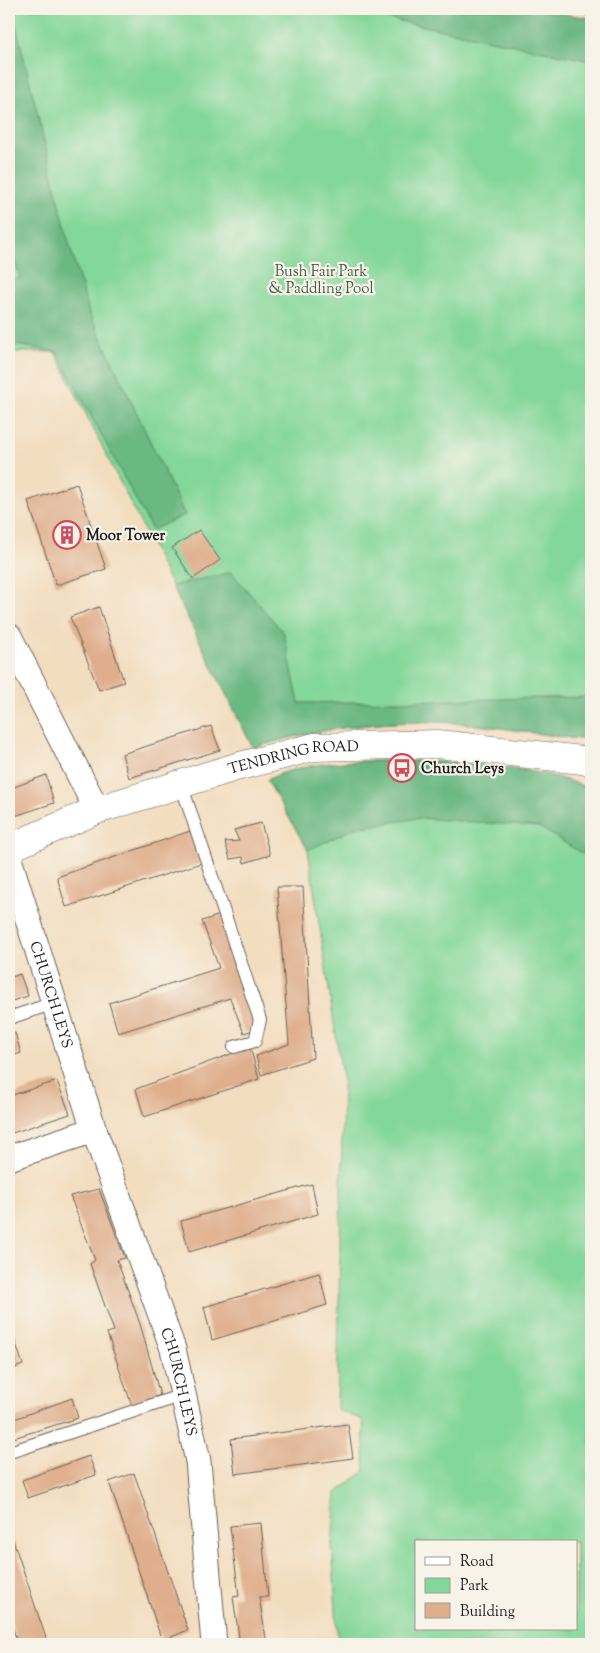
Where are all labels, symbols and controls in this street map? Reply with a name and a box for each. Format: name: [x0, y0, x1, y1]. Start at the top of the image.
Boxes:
park label: Bush Fair Park & Paddling Pool: [268, 262, 374, 300]
building icon: Moor Tower: [52, 520, 82, 550]
place label: Moor Tower: [86, 526, 166, 547]
street label: TENDRING ROAD: [226, 737, 359, 781]
bus stop icon: Church Leys: [387, 753, 417, 783]
place label: Church Leys: [421, 759, 504, 780]
street label: CHURCH LEYS: [23, 939, 77, 1051]
street label: CHURCH LEYS: [154, 1325, 201, 1438]
legend: [415, 1540, 578, 1630]
text: Road: [460, 1552, 494, 1573]
text: Park: [460, 1576, 489, 1597]
text: Building: [460, 1602, 515, 1623]

